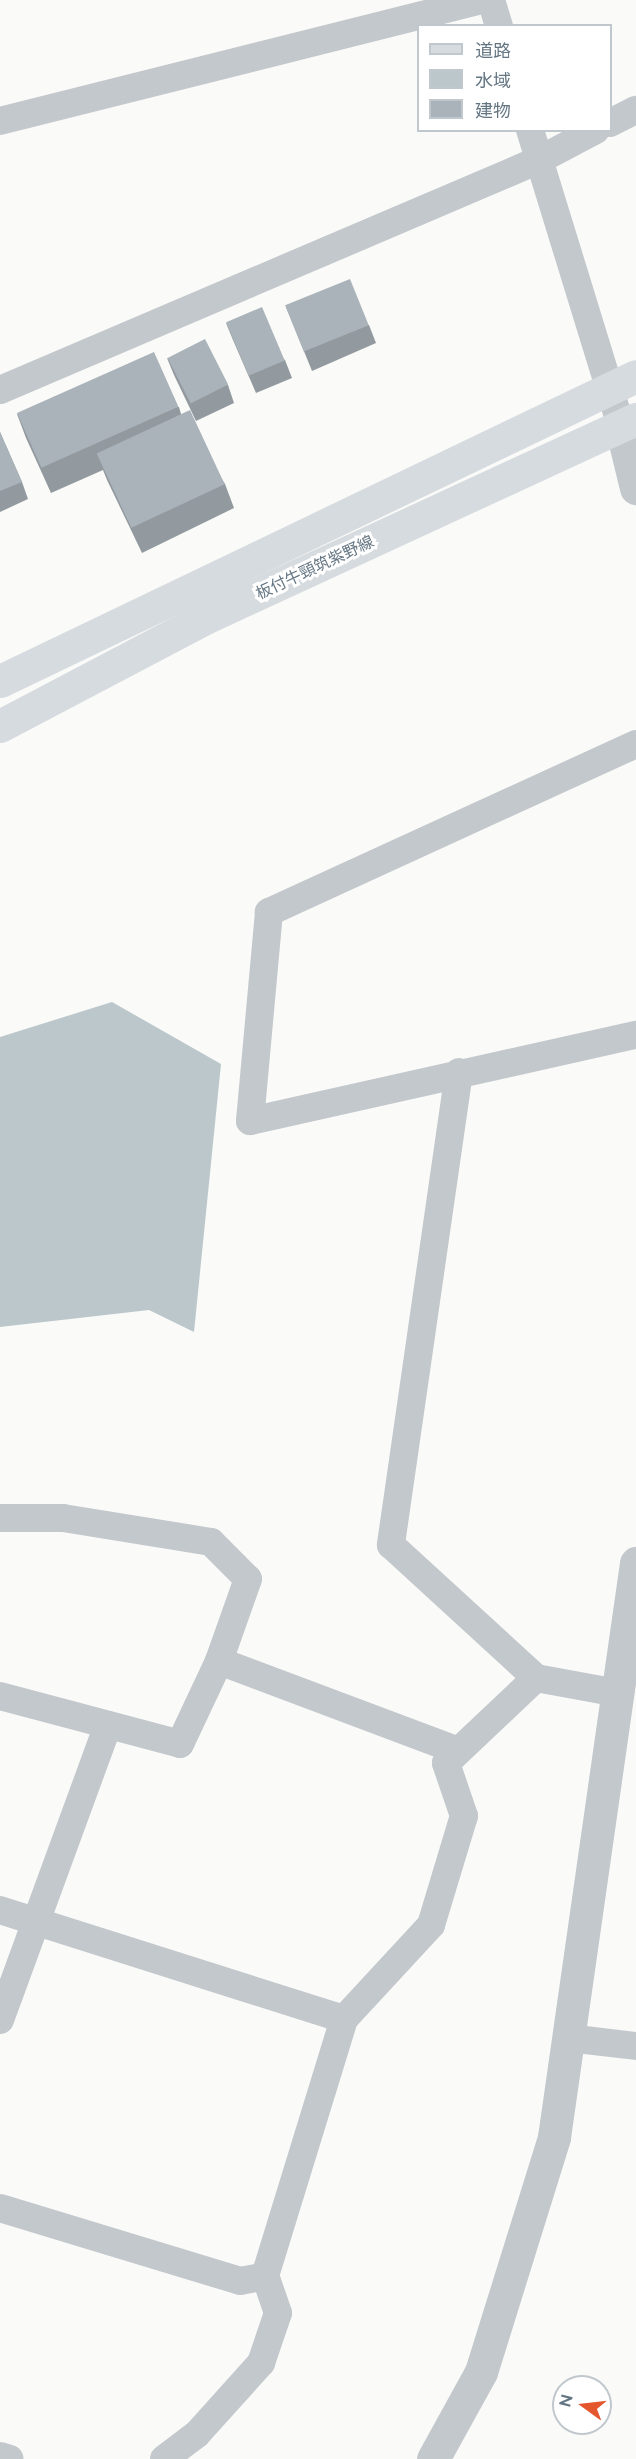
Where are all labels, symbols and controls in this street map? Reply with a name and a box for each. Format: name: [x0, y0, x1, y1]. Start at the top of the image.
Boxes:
legend: [417, 24, 612, 132]
text: 道路: [475, 40, 511, 61]
text: 水域: [475, 70, 511, 91]
text: 建物: [475, 100, 511, 121]
street label: 板付牛頸筑紫野線: [253, 532, 377, 604]
north arrow: [552, 2375, 612, 2435]
text: N: [555, 2392, 577, 2409]

